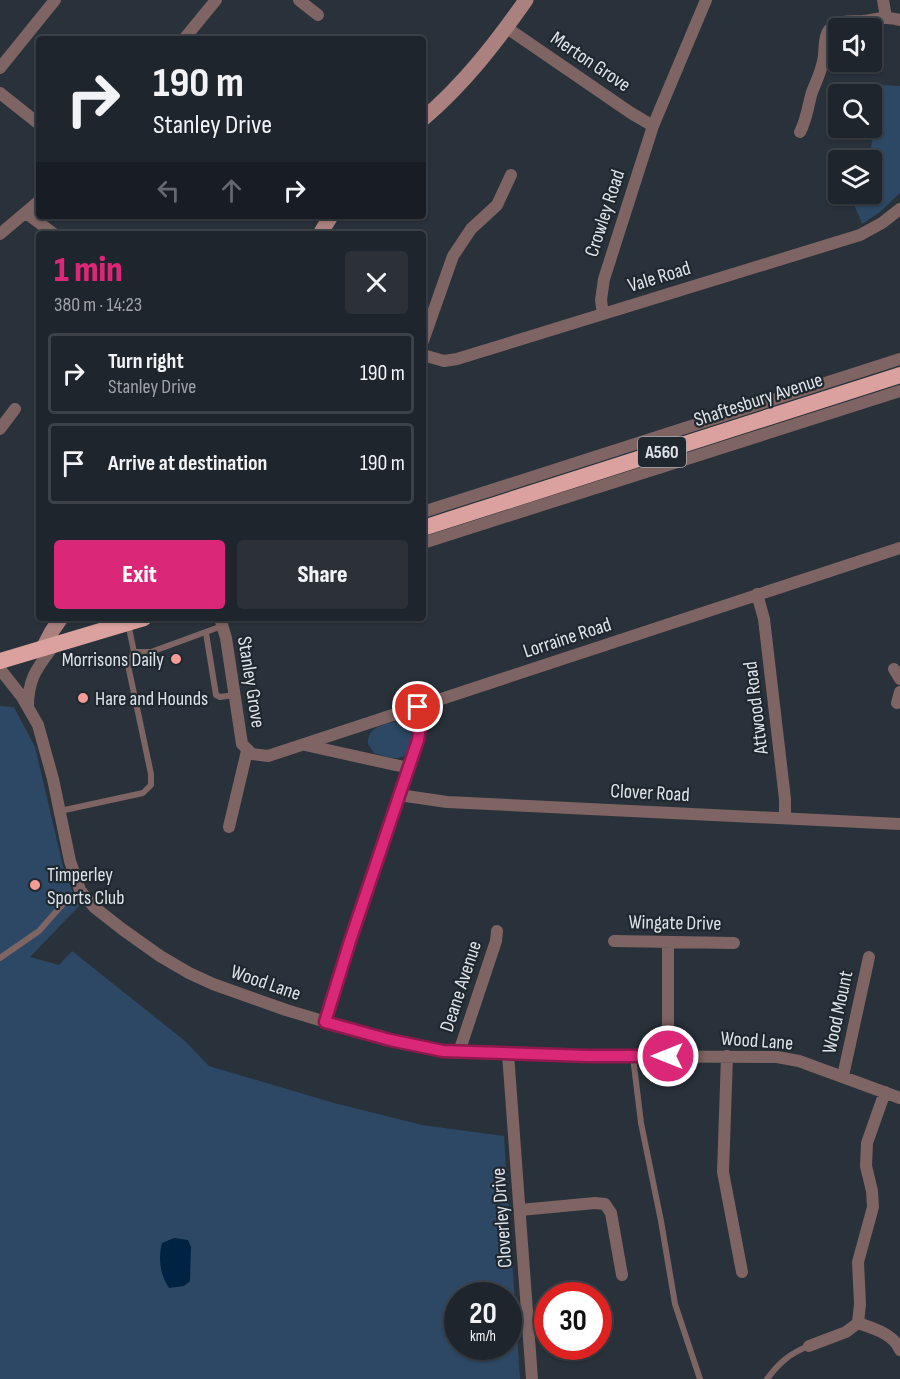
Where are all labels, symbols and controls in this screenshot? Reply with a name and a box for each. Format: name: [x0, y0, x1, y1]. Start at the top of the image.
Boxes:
map controls: [828, 18, 882, 204]
button: sound: [828, 18, 882, 72]
street label: Merton Grove: [546, 26, 635, 97]
text: 190 m: [153, 58, 244, 109]
icon: right: [54, 60, 132, 138]
button: search: [828, 84, 882, 138]
text: Stanley Drive: [153, 109, 272, 141]
button: layers: [828, 150, 882, 204]
street label: Crowley Road: [580, 167, 630, 260]
icon: left: [152, 174, 185, 207]
icon: ahead: [215, 174, 248, 207]
icon: right: [278, 174, 311, 207]
text: 1 min: [54, 249, 122, 292]
button: close: [345, 251, 408, 314]
street label: Vale Road: [625, 256, 694, 298]
text: 380 m · 14:23: [54, 293, 142, 317]
text: Turn right: [108, 348, 184, 375]
icon: right: [57, 357, 90, 390]
text: 190 m: [360, 360, 405, 387]
street label: Shaftesbury Avenue: [691, 368, 826, 432]
text: Stanley Drive: [108, 375, 196, 399]
road number: A560: [638, 437, 686, 467]
icon: arrive: [57, 447, 90, 480]
text: Arrive at destination: [108, 450, 267, 477]
text: 190 m: [360, 450, 405, 477]
button: Exit: [54, 540, 225, 609]
button: Share: [237, 540, 408, 609]
street label: Lorraine Road: [520, 612, 614, 663]
street label: Stanley Grove: [232, 635, 270, 730]
place label: Morrisons Daily: [62, 648, 164, 672]
marker: Morrisons Daily: [169, 652, 183, 666]
street label: Attwood Road: [738, 660, 774, 757]
pin: [392, 681, 443, 732]
place label: Hare and Hounds: [95, 687, 208, 711]
icon: arrive: [401, 690, 434, 723]
marker: Hare and Hounds: [76, 691, 90, 705]
street label: Clover Road: [610, 779, 690, 807]
place label: Timperley Sports Club: [47, 863, 125, 910]
marker: Timperley Sports Club: [28, 878, 42, 892]
street label: Wingate Drive: [628, 910, 722, 936]
street label: Deane Avenue: [435, 938, 487, 1035]
street label: Wood Lane: [227, 960, 304, 1006]
street label: Wood Mount: [817, 969, 858, 1056]
position arrow: [636, 1024, 700, 1088]
street label: Wood Lane: [720, 1026, 794, 1055]
street label: Cloverley Drive: [487, 1167, 517, 1269]
speed limit sign: 30: [534, 1282, 612, 1360]
text: 20: [469, 1296, 497, 1332]
text: km/h: [470, 1327, 496, 1346]

